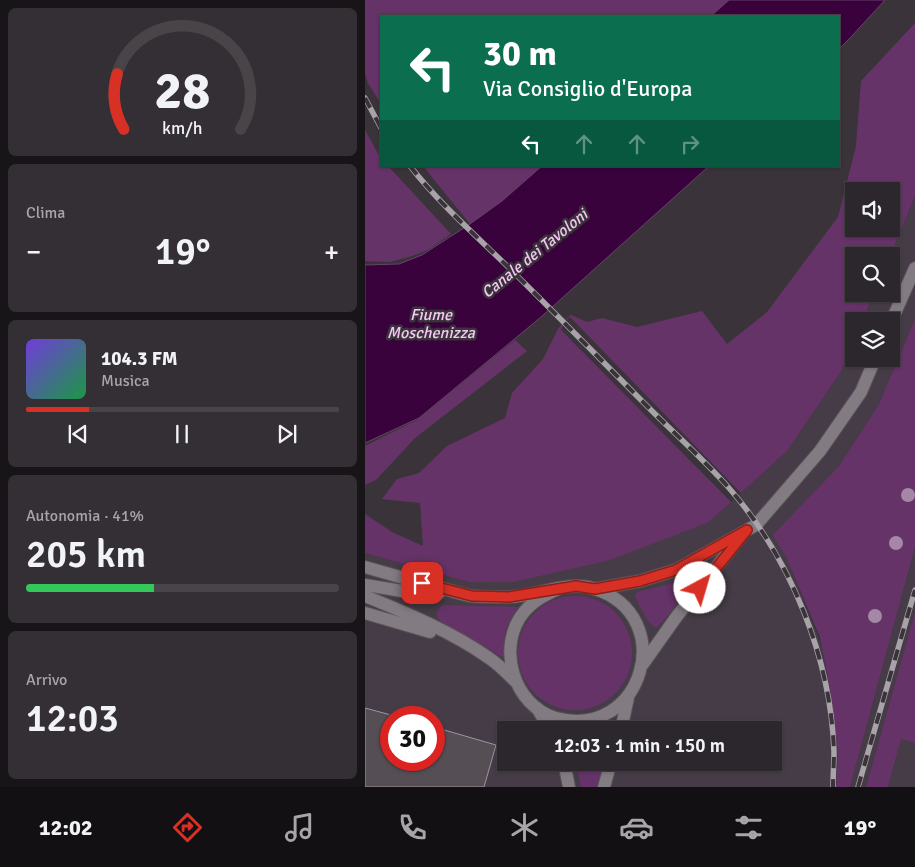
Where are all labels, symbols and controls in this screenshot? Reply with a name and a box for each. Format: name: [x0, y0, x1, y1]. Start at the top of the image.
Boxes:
text: 30 m: [483, 32, 557, 75]
icon: left: [400, 35, 465, 100]
text: 28: [154, 59, 211, 123]
text: Via Consiglio d'Europa: [483, 75, 692, 102]
text: km/h: [162, 117, 203, 139]
icon: left: [517, 130, 545, 158]
icon: ahead: [570, 130, 598, 158]
icon: ahead: [623, 130, 651, 158]
icon: right: [676, 130, 704, 158]
map controls: [845, 182, 900, 367]
button: sound: [845, 182, 900, 237]
text: Clima: [26, 203, 65, 223]
water label: Canale dei Tavoloni: [478, 204, 593, 303]
text: 19°: [155, 228, 210, 275]
text: −: [26, 235, 41, 269]
text: +: [324, 235, 339, 269]
button: search: [845, 247, 900, 302]
water label: Fiume Moschenizza: [387, 305, 476, 343]
button: layers: [845, 312, 900, 367]
text: 104.3 FM: [101, 347, 178, 371]
text: Musica: [101, 371, 150, 391]
icon: previous: [64, 420, 92, 448]
icon: pause: [168, 420, 196, 448]
icon: next: [273, 420, 301, 448]
text: Autonomia · 41%: [26, 506, 144, 526]
text: 205 km: [26, 531, 146, 578]
position arrow: [673, 561, 725, 613]
pin: [401, 562, 443, 604]
icon: arrive: [408, 569, 436, 597]
text: Arrivo: [26, 670, 67, 690]
text: 12:03: [26, 695, 119, 742]
speed limit sign: 30: [380, 706, 445, 771]
text: 12:03 · 1 min · 150 m: [554, 734, 725, 758]
icon: directions: [170, 810, 205, 845]
icon: music: [282, 810, 317, 845]
icon: phone: [395, 810, 430, 845]
icon: climate: [507, 810, 542, 845]
icon: car: [619, 810, 654, 845]
icon: filters: [731, 810, 766, 845]
text: 12:02: [39, 814, 93, 841]
text: 19°: [844, 814, 876, 841]

